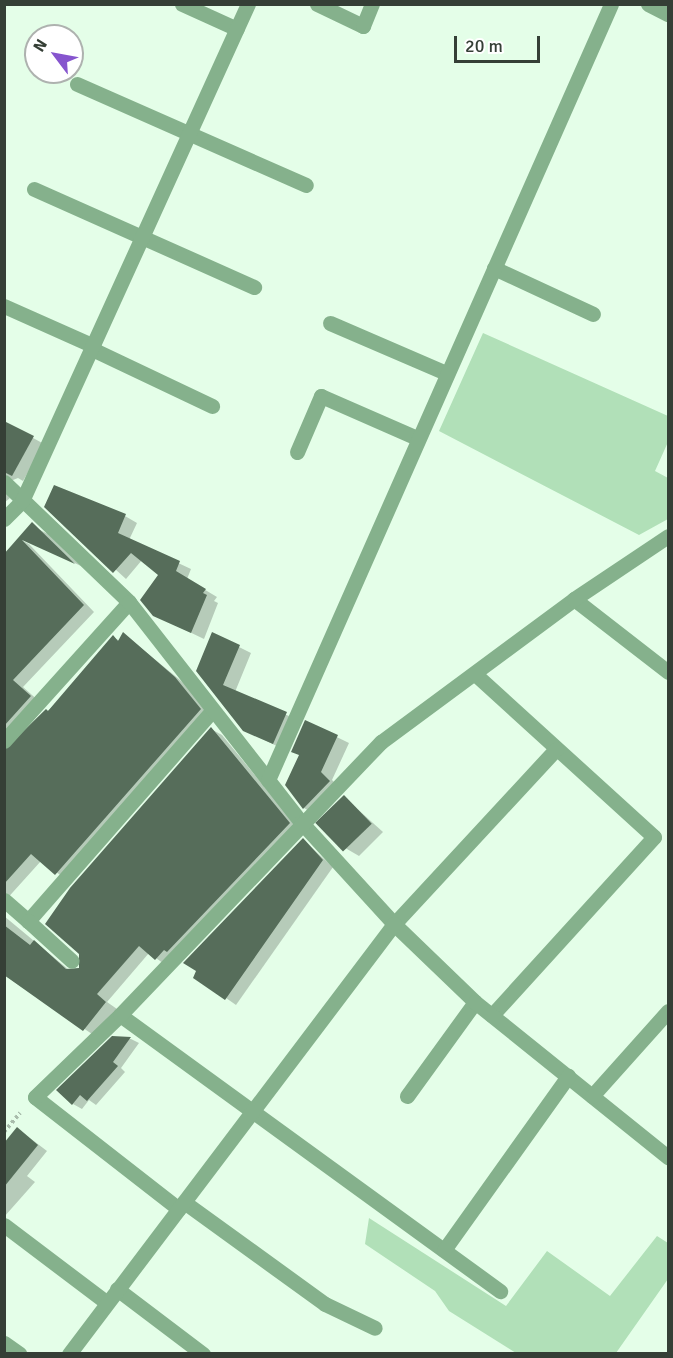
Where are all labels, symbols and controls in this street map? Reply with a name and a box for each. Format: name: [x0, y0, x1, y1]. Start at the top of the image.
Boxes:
north arrow: [24, 24, 84, 84]
scale bar: [457, 24, 542, 62]
text: 20 m: [465, 35, 503, 57]
text: N: [29, 36, 52, 56]

